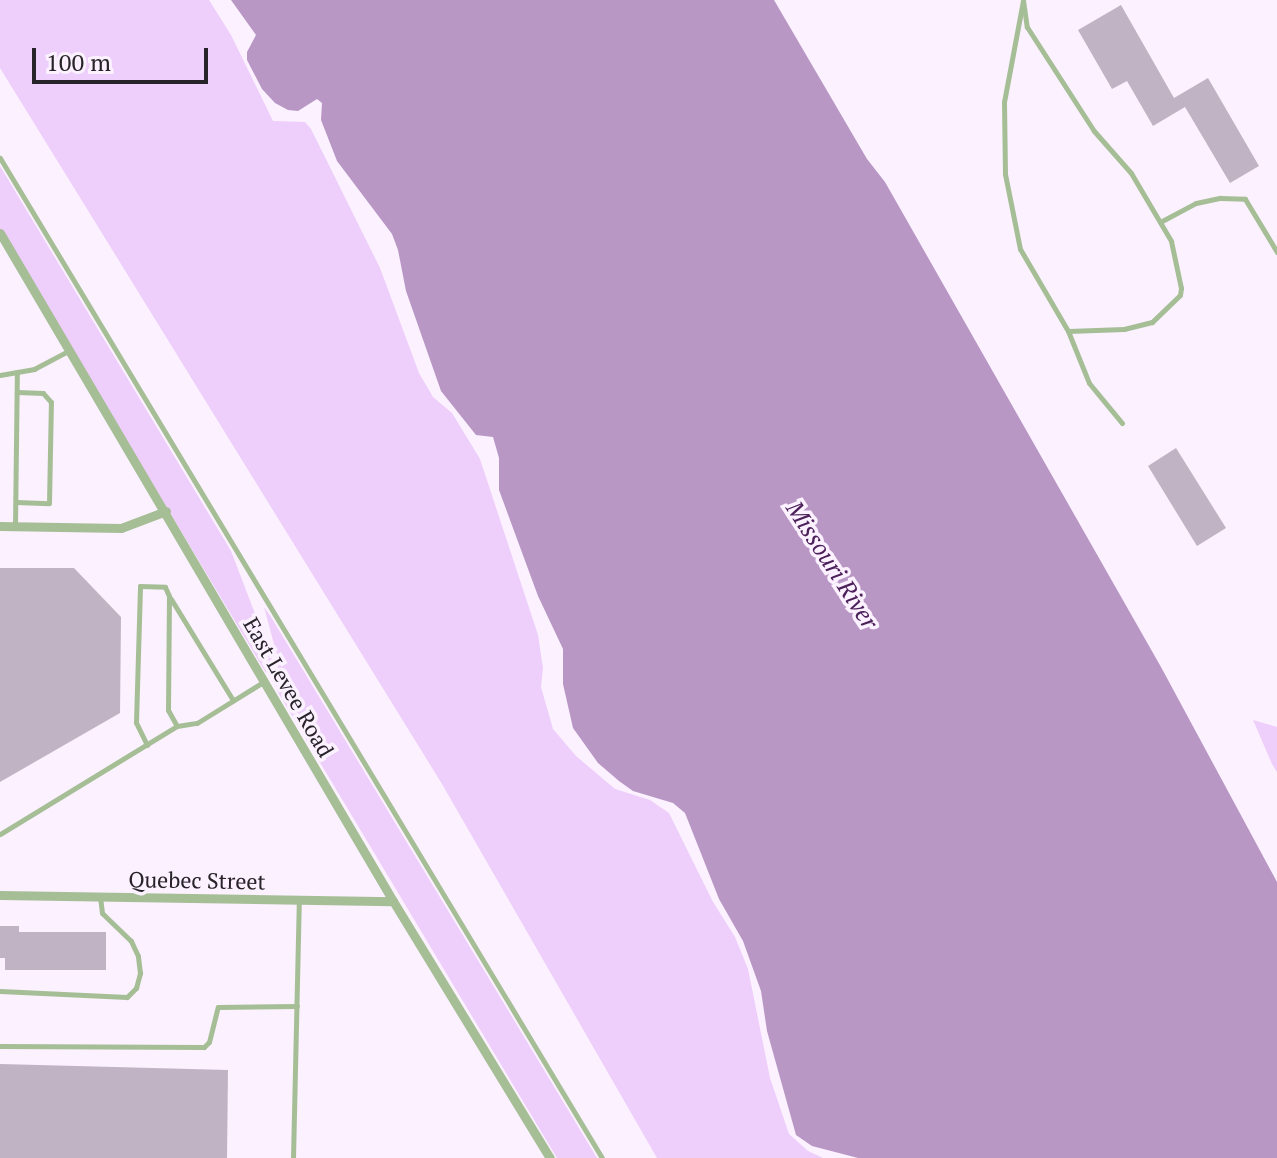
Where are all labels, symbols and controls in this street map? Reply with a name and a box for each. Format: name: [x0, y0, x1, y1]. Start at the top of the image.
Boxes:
scale bar: [36, 32, 212, 82]
text: 100 m: [46, 46, 111, 78]
water label: Missouri River: [780, 496, 884, 634]
street label: East Levee Road: [238, 612, 340, 762]
street label: Quebec Street: [128, 866, 266, 894]

